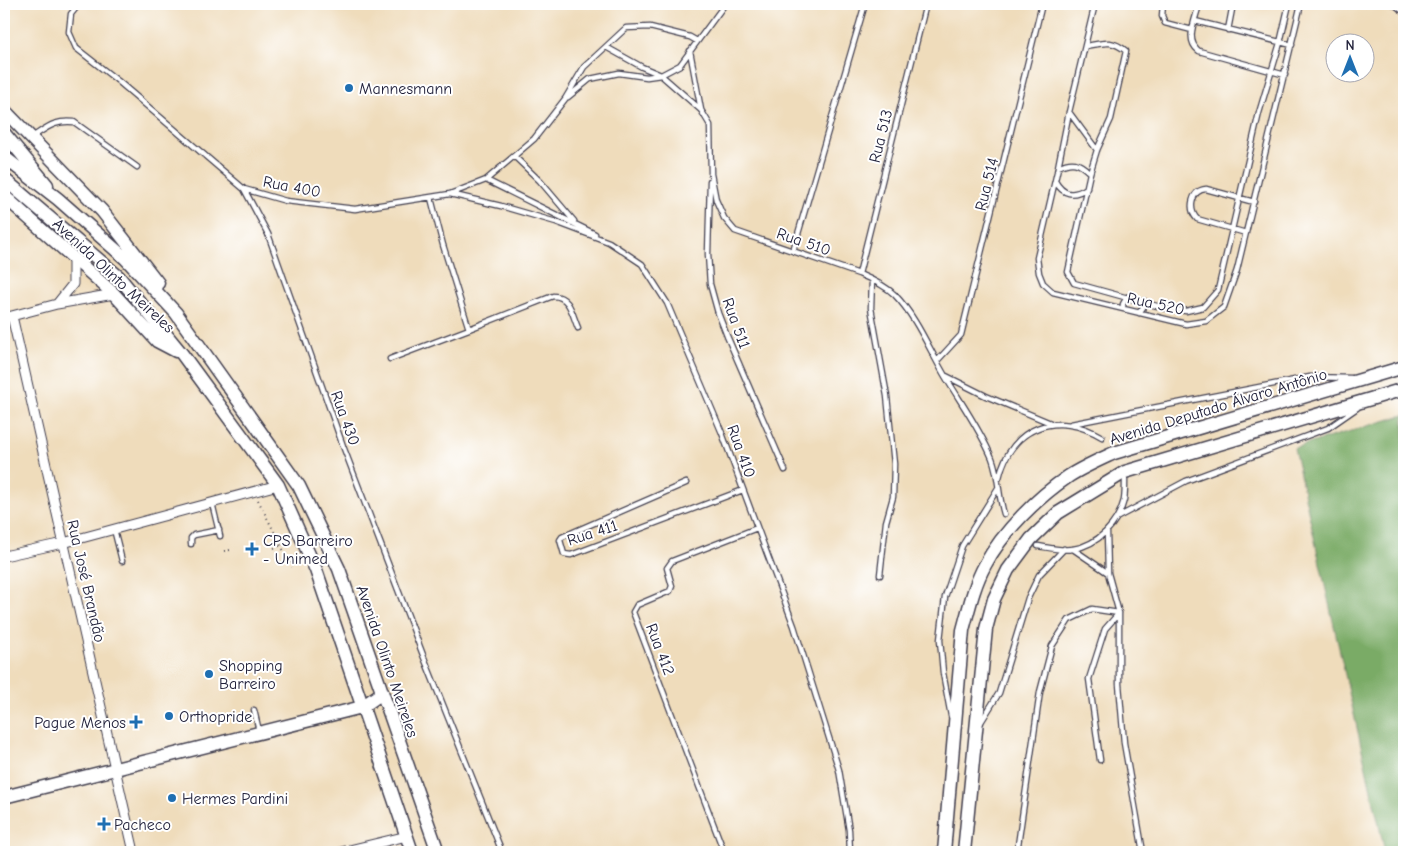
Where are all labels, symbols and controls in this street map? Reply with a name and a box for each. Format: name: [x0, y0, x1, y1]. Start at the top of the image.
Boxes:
north arrow: [1326, 32, 1376, 82]
text: N: [1345, 37, 1355, 54]
place label: Mannesmann: [359, 80, 452, 98]
marker: Mannesmann: [343, 82, 355, 94]
street label: Rua 513: [866, 108, 896, 165]
street label: Rua 514: [972, 156, 1002, 213]
street label: Rua 400: [261, 173, 322, 201]
street label: Avenida Olinto Meireles: [49, 215, 178, 337]
street label: Rua 510: [774, 224, 833, 260]
street label: Rua 520: [1126, 289, 1186, 319]
street label: Rua 511: [719, 296, 754, 351]
street label: Avenida Deputado Álvaro Antônio: [1107, 364, 1329, 449]
street label: Rua 430: [327, 389, 363, 448]
street label: Rua 410: [723, 422, 759, 480]
street label: Rua 411: [565, 516, 620, 550]
street label: Rua José Brandão: [63, 518, 109, 644]
place label: CPS Barreiro - Unimed: [263, 532, 353, 568]
marker: CPS Barreiro - Unimed: [245, 542, 259, 556]
street label: Avenida Olinto Meireles: [353, 583, 422, 740]
street label: Rua 412: [642, 621, 678, 678]
place label: Shopping Barreiro: [219, 657, 283, 693]
marker: Shopping Barreiro: [203, 668, 215, 680]
place label: Orthopride: [179, 708, 252, 726]
marker: Orthopride: [163, 710, 175, 722]
place label: Pague Menos: [34, 714, 126, 732]
marker: Pague Menos: [130, 716, 142, 728]
place label: Hermes Pardini: [182, 790, 288, 808]
marker: Hermes Pardini: [166, 792, 178, 804]
place label: Pacheco: [114, 816, 171, 834]
marker: Pacheco: [98, 818, 110, 830]

